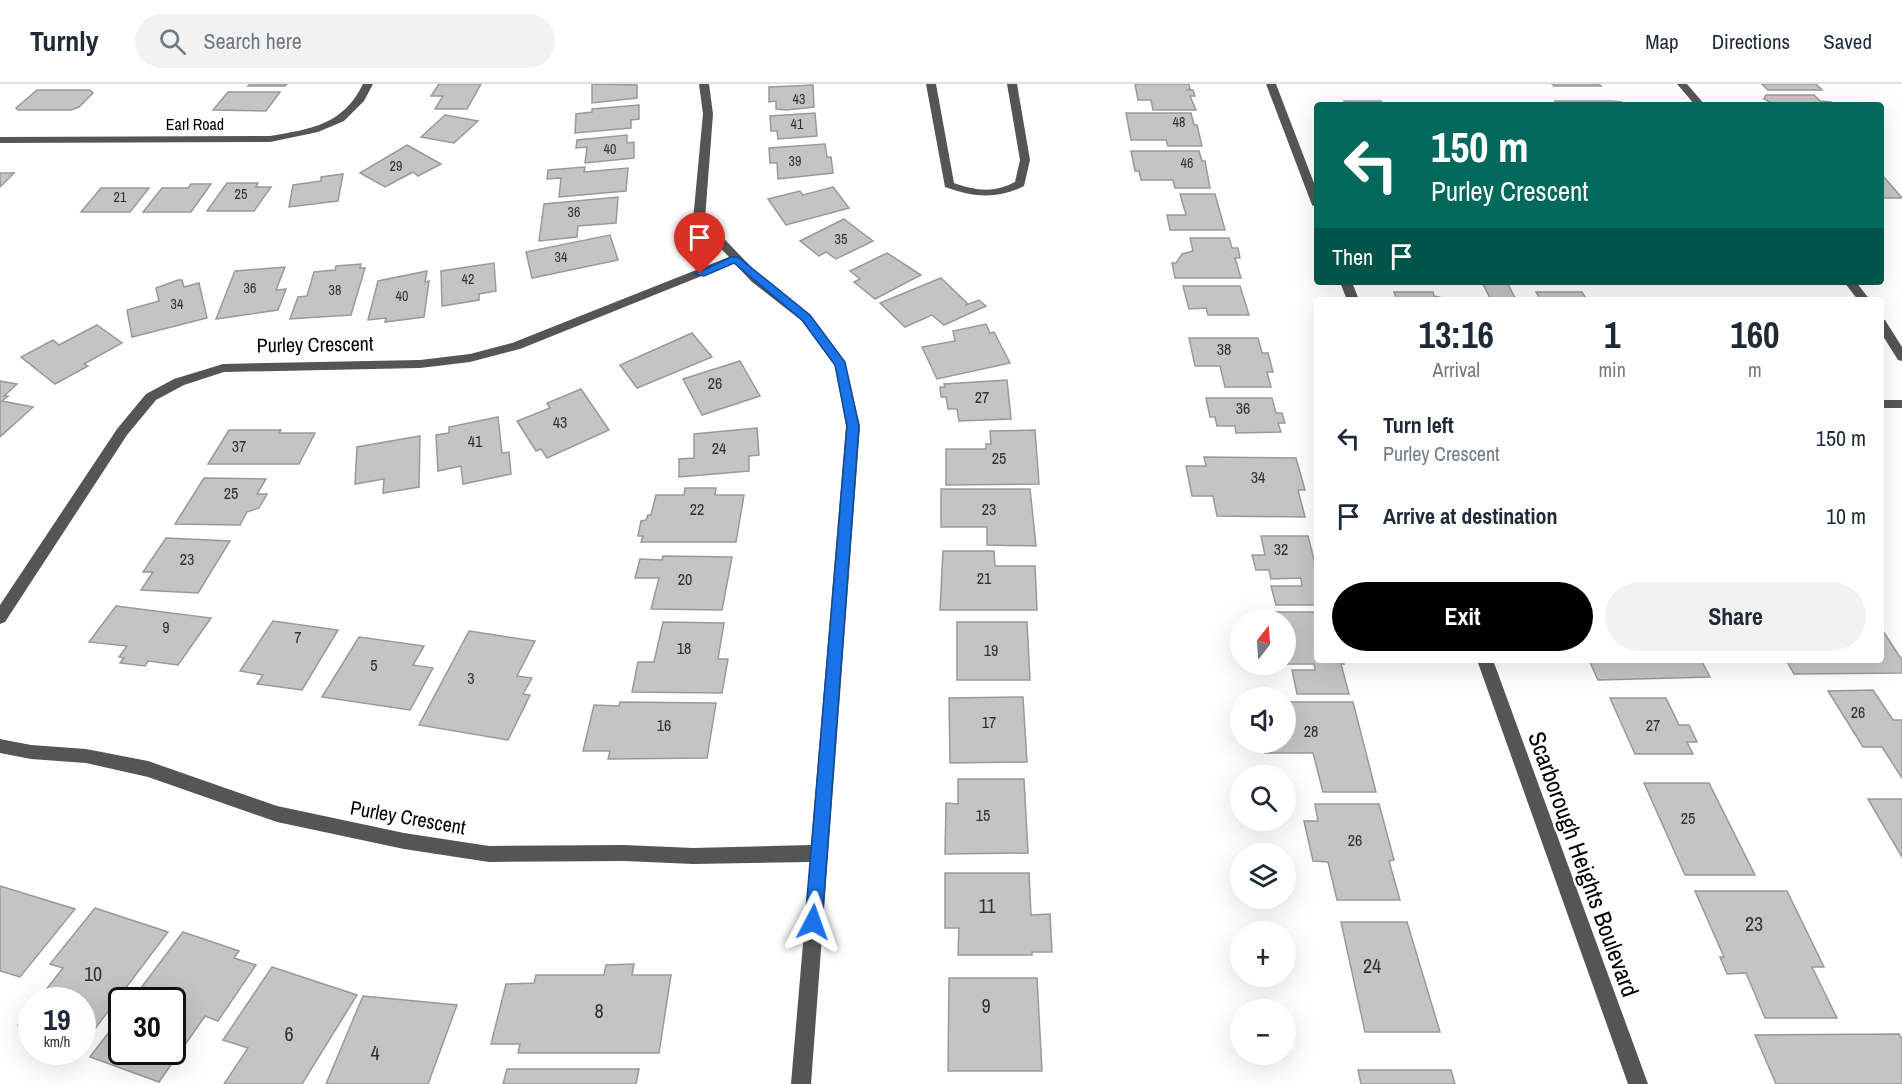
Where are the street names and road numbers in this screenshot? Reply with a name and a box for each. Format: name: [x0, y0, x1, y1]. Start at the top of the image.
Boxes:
street label: Earl Road: [166, 113, 224, 135]
street label: Purley Crescent: [256, 329, 374, 359]
street label: Scarborough Heights Boulevard: [1521, 727, 1647, 1001]
street label: Purley Crescent: [348, 794, 468, 840]

